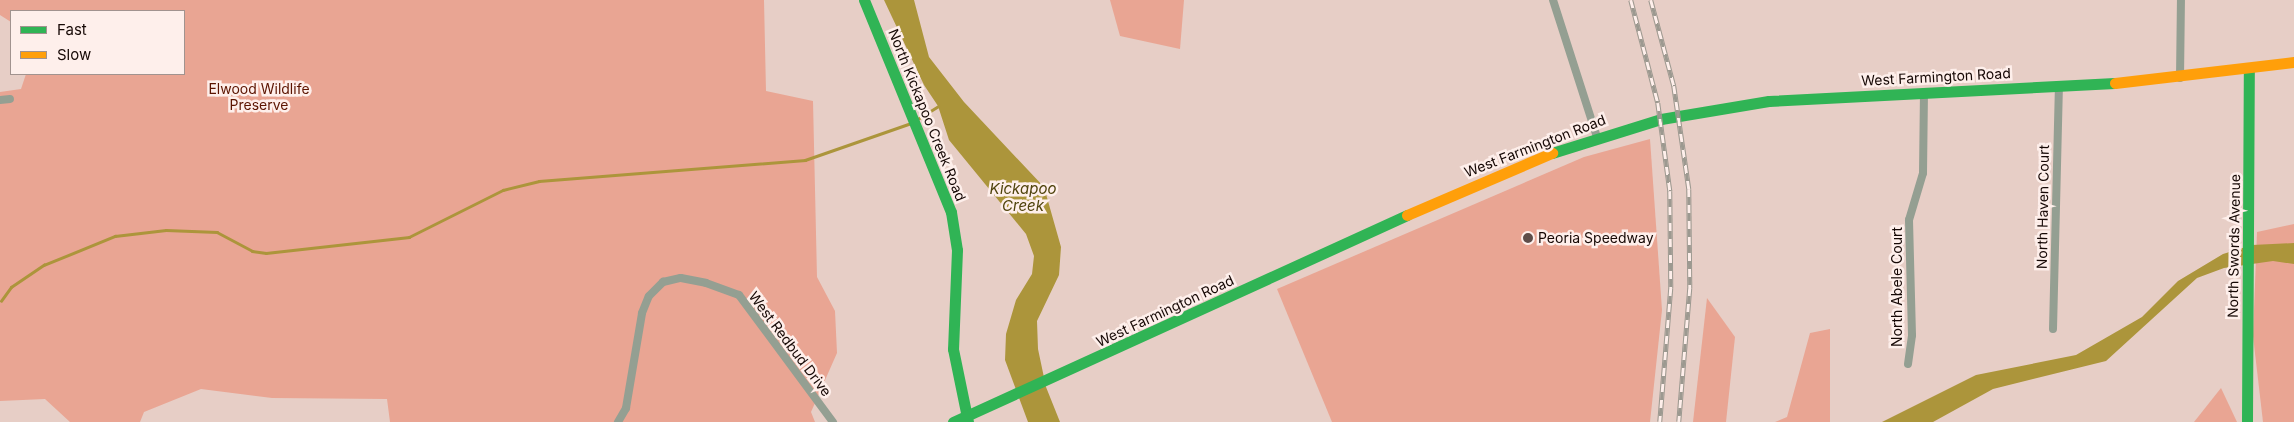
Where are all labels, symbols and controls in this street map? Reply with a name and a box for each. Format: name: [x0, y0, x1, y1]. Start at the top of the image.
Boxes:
legend: [10, 10, 185, 75]
text: Fast: [57, 20, 87, 39]
street label: North Kickapoo Creek Road: [885, 27, 969, 203]
text: Slow: [57, 45, 91, 64]
street label: West Farmington Road: [1861, 65, 2011, 89]
park label: Elwood Wildlife Preserve: [208, 81, 310, 114]
street label: West Farmington Road: [1462, 111, 1608, 181]
street label: North Haven Court: [2034, 145, 2052, 269]
street label: North Swords Avenue: [2224, 174, 2244, 318]
water label: Kickapoo Creek: [990, 179, 1056, 214]
street label: North Abele Court: [1889, 227, 1905, 347]
place label: Peoria Speedway: [1538, 230, 1654, 246]
marker: Peoria Speedway: [1522, 232, 1534, 244]
street label: West Farmington Road: [1094, 272, 1236, 350]
street label: West Redbud Drive: [745, 288, 835, 400]

